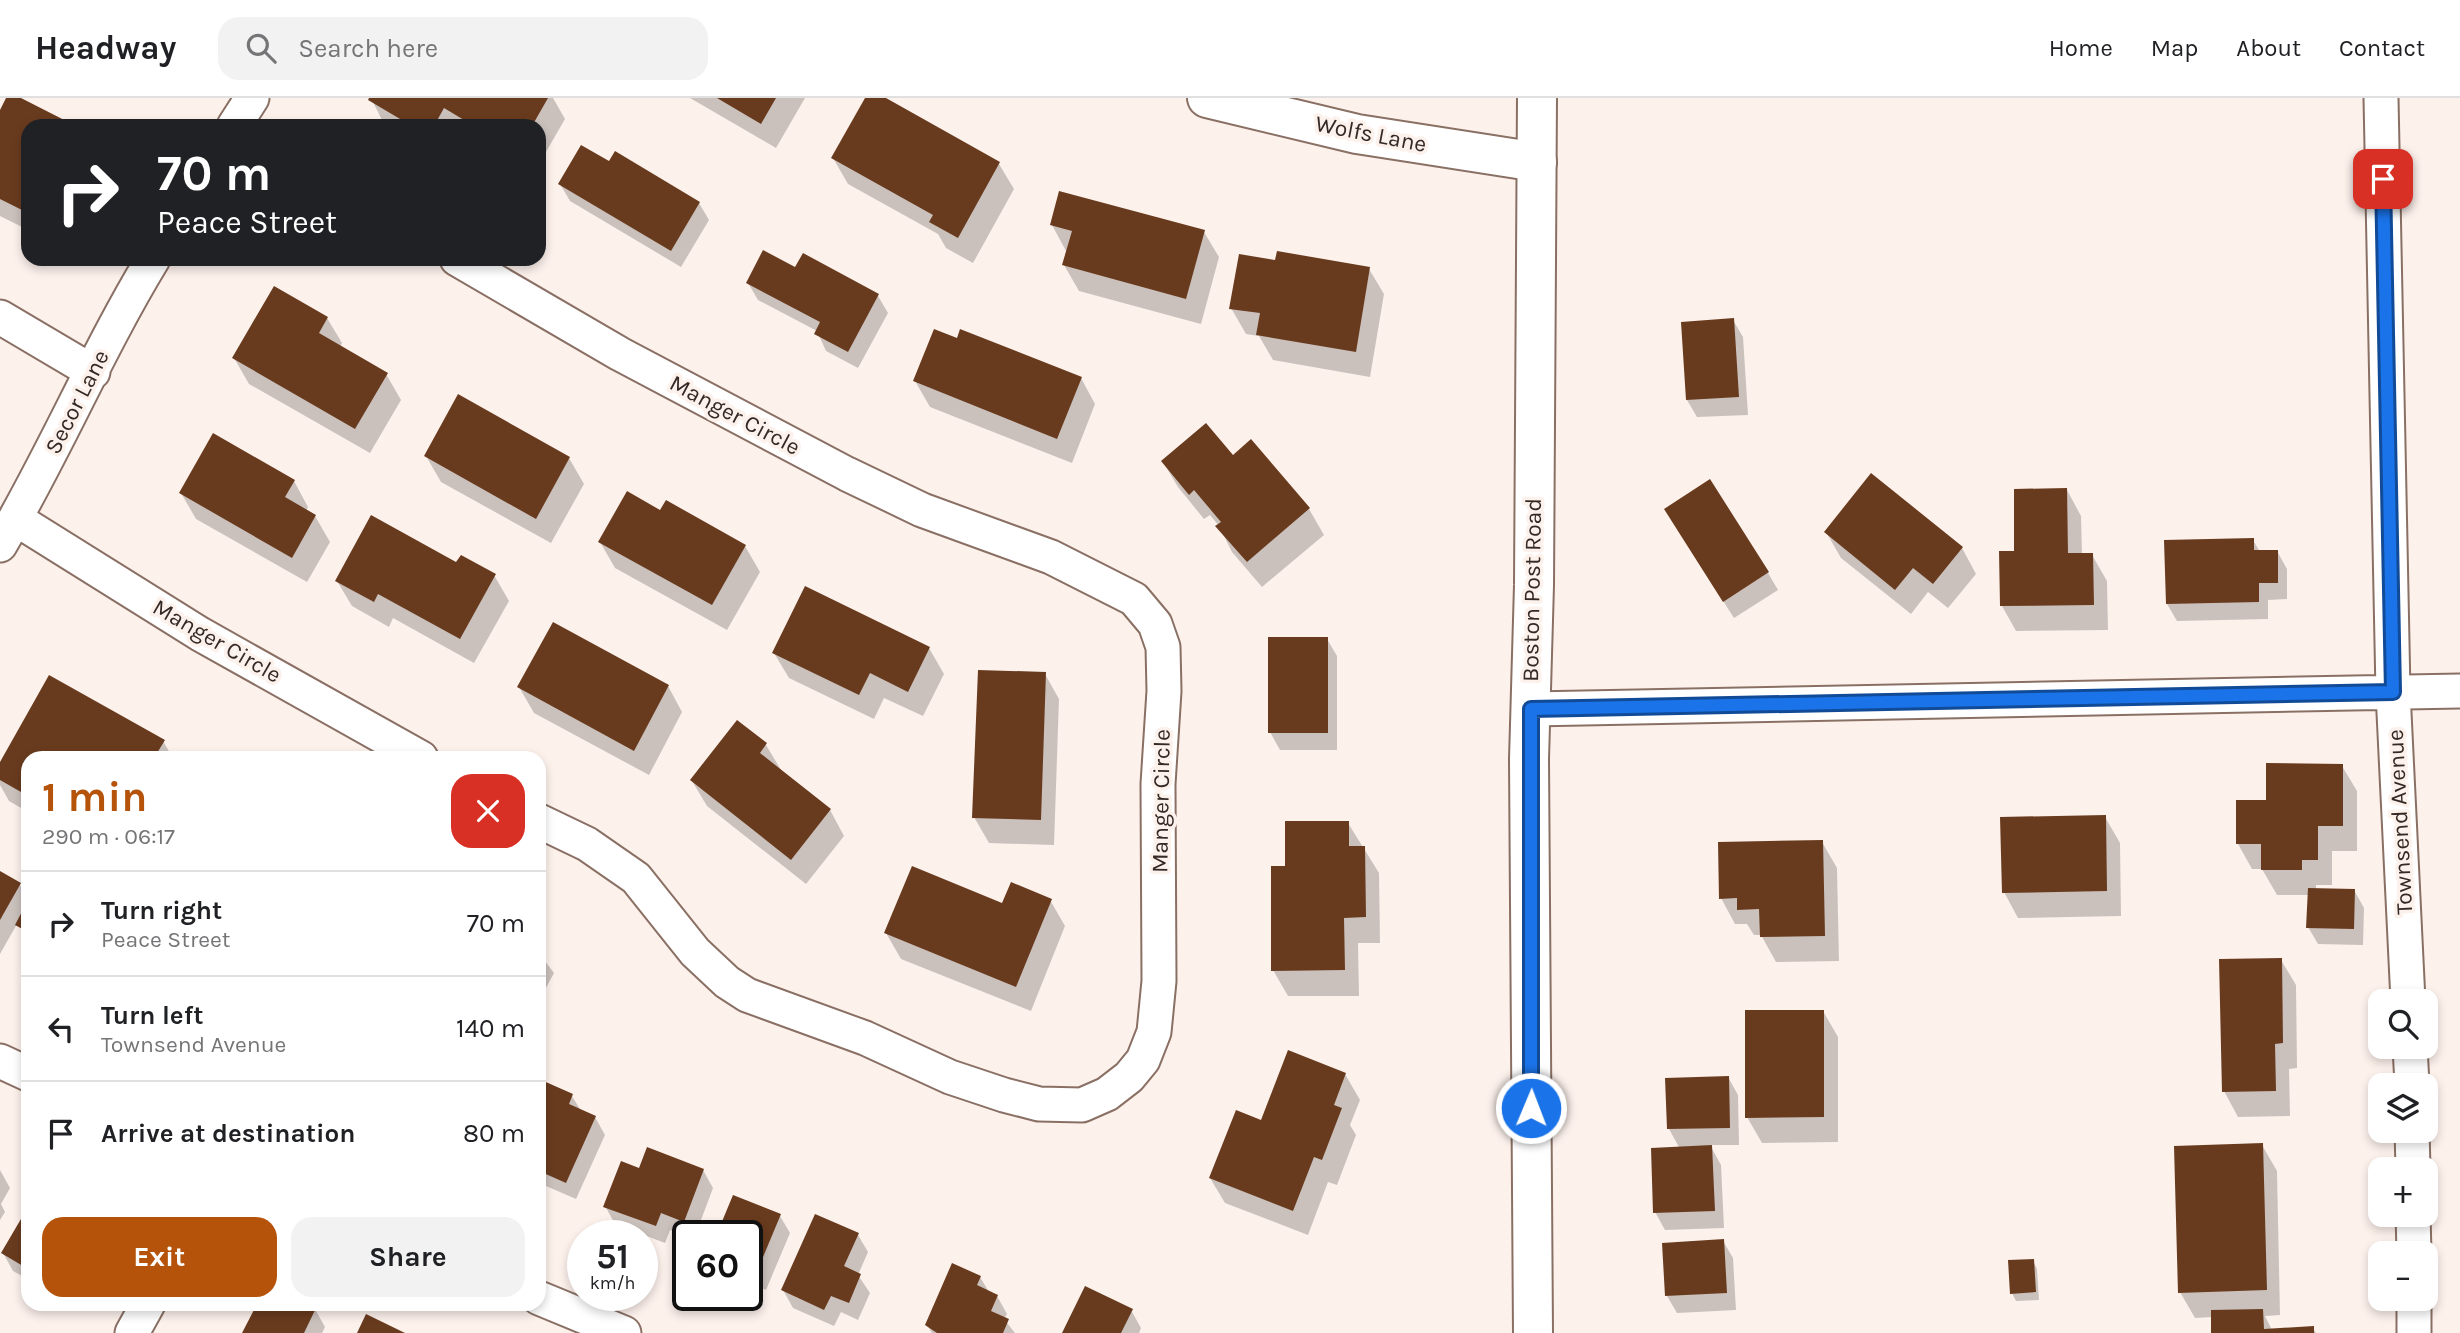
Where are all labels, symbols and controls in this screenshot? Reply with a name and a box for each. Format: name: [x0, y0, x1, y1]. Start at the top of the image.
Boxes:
search box: [218, 17, 708, 80]
text: Headway: [35, 29, 176, 67]
icon: search: [242, 29, 280, 67]
text: Search here: [298, 33, 438, 64]
text: Home: [2049, 34, 2113, 62]
text: Map: [2151, 34, 2198, 62]
text: About: [2236, 34, 2301, 62]
text: Contact: [2339, 34, 2425, 62]
street label: Wolfs Lane: [1313, 110, 1429, 158]
text: 70 m: [157, 145, 271, 202]
icon: right: [42, 147, 133, 238]
pin: [2353, 149, 2413, 209]
icon: arrive: [2364, 160, 2402, 198]
text: Peace Street: [157, 204, 337, 241]
street label: Secor Lane: [39, 346, 115, 458]
street label: Manger Circle: [665, 369, 805, 461]
street label: Boston Post Road: [1517, 498, 1547, 682]
street label: Manger Circle: [148, 593, 286, 689]
street label: Manger Circle: [1146, 729, 1176, 873]
street label: Townsend Avenue: [2382, 729, 2418, 915]
text: 1 min: [42, 772, 147, 822]
button: close: [451, 774, 525, 848]
text: 290 m · 06:17: [42, 823, 175, 850]
text: Turn right: [101, 895, 222, 926]
icon: right: [42, 905, 80, 943]
text: 70 m: [467, 908, 525, 939]
text: Peace Street: [101, 926, 230, 953]
map controls: [2368, 989, 2438, 1311]
button: search: [2368, 989, 2438, 1059]
text: Turn left: [101, 1000, 203, 1031]
icon: left: [42, 1010, 80, 1048]
text: 140 m: [456, 1013, 525, 1044]
text: Townsend Avenue: [101, 1031, 286, 1058]
position arrow: [1494, 1071, 1568, 1145]
button: layers: [2368, 1073, 2438, 1143]
icon: arrive: [42, 1115, 80, 1153]
text: Arrive at destination: [101, 1118, 355, 1149]
text: 80 m: [463, 1118, 525, 1149]
button: +: [2368, 1157, 2438, 1227]
button: Exit: [42, 1217, 277, 1297]
button: Share: [291, 1217, 525, 1297]
speed limit sign: 60: [672, 1220, 763, 1311]
text: 51: [596, 1236, 629, 1277]
button: −: [2368, 1241, 2438, 1311]
text: km/h: [590, 1272, 635, 1294]

